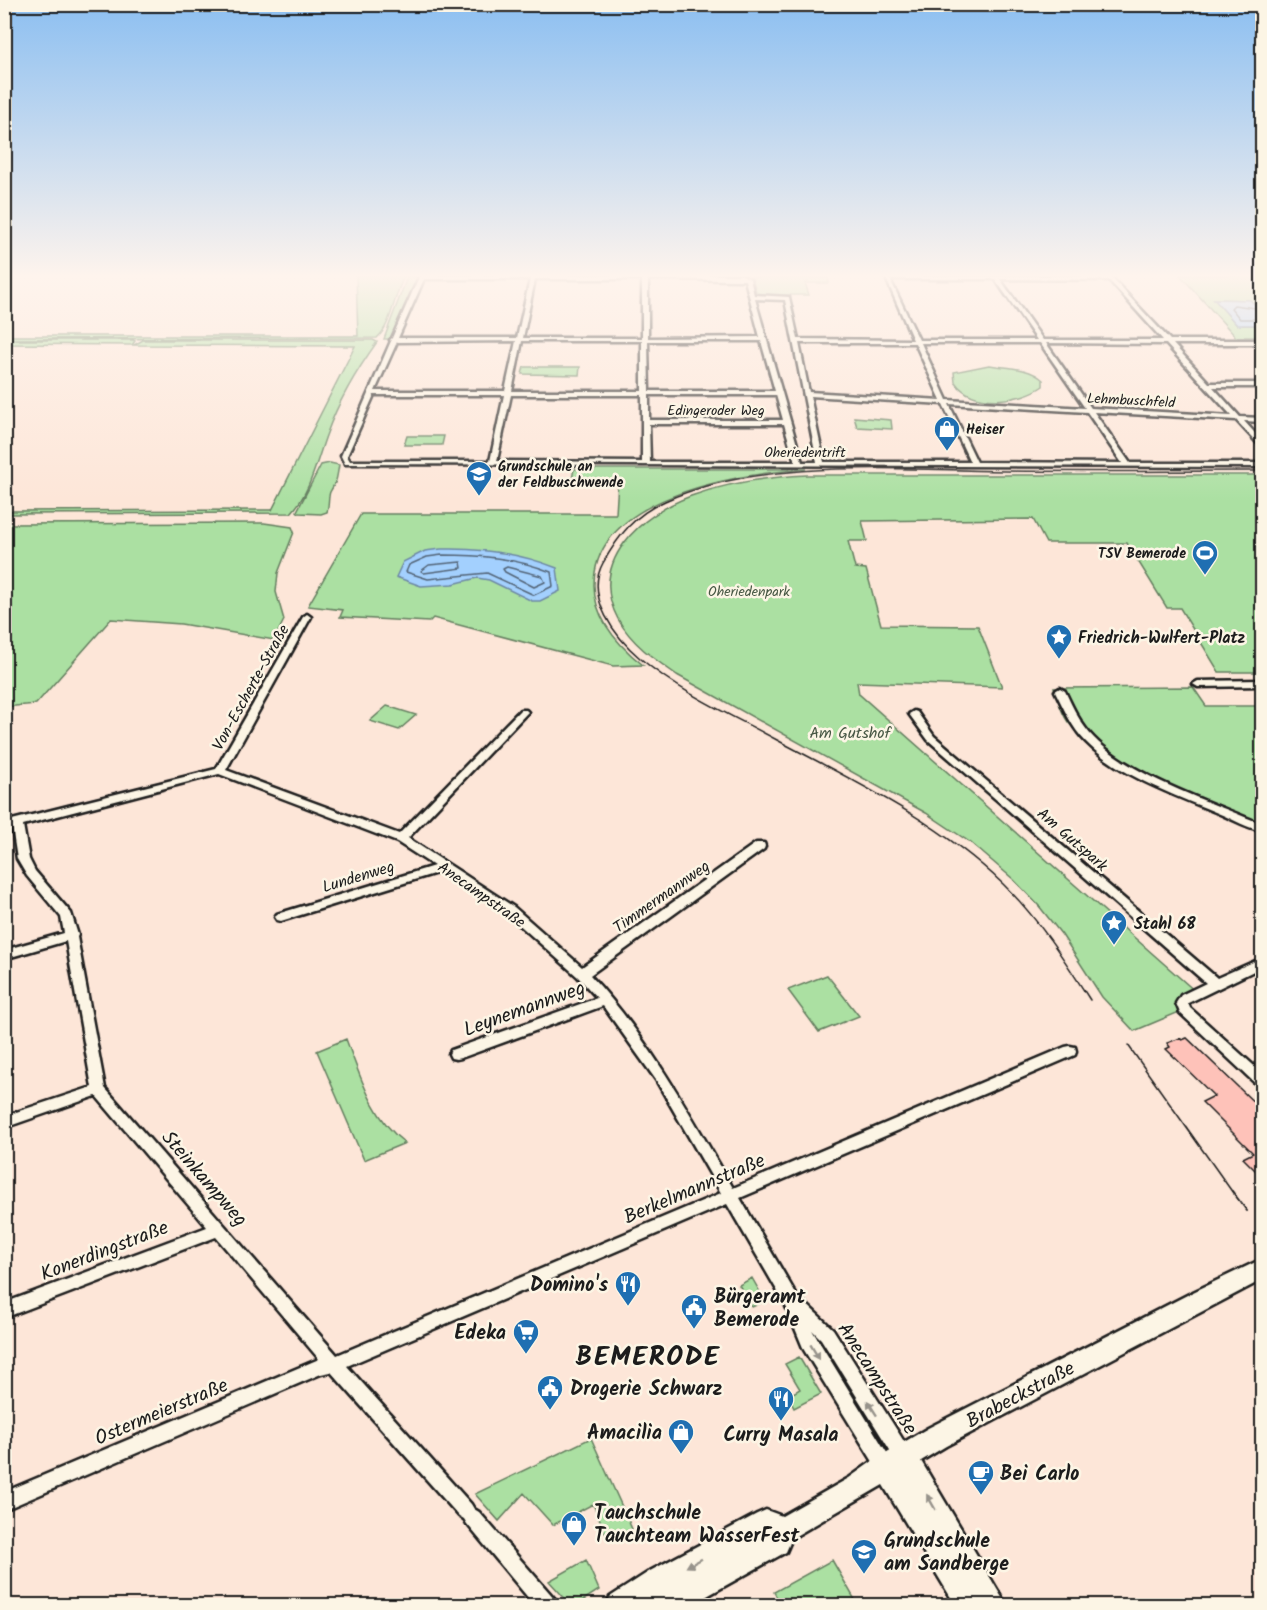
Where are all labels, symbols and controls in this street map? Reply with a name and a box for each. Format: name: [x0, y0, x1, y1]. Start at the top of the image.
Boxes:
street label: Lehmbuschfeld: [1086, 388, 1177, 414]
street label: Edingeroder Weg: [667, 400, 765, 422]
shop icon: Heiser: [932, 414, 962, 452]
place label: Heiser: [966, 419, 1005, 441]
street label: Oheriedentrift: [764, 442, 846, 464]
place label: Grundschule an der Feldbuschwende: [498, 456, 624, 494]
school or university icon: Grundschule an der Feldbuschwende: [464, 459, 494, 497]
sports icon: TSV Bemerode: [1190, 538, 1220, 576]
place label: TSV Bemerode: [1098, 543, 1186, 565]
park label: Oheriedenpark: [708, 581, 790, 603]
street label: Von-Escherte-Straße: [206, 620, 296, 755]
place icon: Friedrich-Wulfert-Platz: [1044, 622, 1074, 660]
place label: Friedrich-Wulfert-Platz: [1078, 626, 1246, 651]
park label: Am Gutshof: [809, 721, 893, 746]
street label: Am Gutspark: [1031, 802, 1114, 879]
street label: Lundenweg: [319, 855, 398, 900]
street label: Anecampstraße: [432, 855, 530, 935]
street label: Timmermannweg: [608, 855, 715, 940]
place icon: Stahl 68: [1099, 908, 1129, 946]
place label: Stahl 68: [1134, 912, 1196, 937]
street label: Leynemannweg: [459, 973, 590, 1047]
street label: Steinkampweg: [152, 1124, 255, 1235]
street label: Berkelmannstraße: [619, 1146, 771, 1234]
street label: Konerdingstraße: [36, 1213, 173, 1291]
restaurant icon: Domino's: [613, 1269, 643, 1307]
place label: Domino's: [530, 1270, 609, 1302]
place label: Bürgeramt Bemerode: [714, 1282, 806, 1337]
public building icon: Bürgeramt Bemerode: [679, 1292, 709, 1330]
street label: Anecampstraße: [828, 1316, 925, 1442]
supermarket icon: Edeka: [511, 1317, 541, 1355]
place label: Edeka: [454, 1318, 506, 1350]
district label: BEMERODE: [576, 1336, 720, 1379]
one-way arrow: [809, 1344, 820, 1360]
street label: Brabeckstraße: [961, 1354, 1081, 1438]
street label: Ostermeierstraße: [90, 1370, 234, 1455]
public building icon: Drogerie Schwarz: [535, 1373, 565, 1411]
place label: Drogerie Schwarz: [570, 1374, 722, 1406]
restaurant icon: Curry Masala: [766, 1384, 796, 1422]
one-way arrow: [867, 1400, 878, 1416]
shop icon: Amacilia: [666, 1417, 696, 1455]
place label: Amacilia: [587, 1418, 662, 1450]
place label: Curry Masala: [723, 1420, 839, 1452]
cafe icon: Bei Carlo: [966, 1458, 996, 1496]
place label: Bei Carlo: [1000, 1459, 1079, 1491]
one-way arrow: [925, 1494, 936, 1510]
place label: Tauchschule Tauchteam WasserFest: [594, 1498, 800, 1553]
shop icon: Tauchschule Tauchteam WasserFest: [559, 1509, 589, 1547]
place label: Grundschule am Sandberge: [884, 1526, 1009, 1581]
school or university icon: Grundschule am Sandberge: [849, 1537, 879, 1575]
one-way arrow: [685, 1558, 702, 1567]

